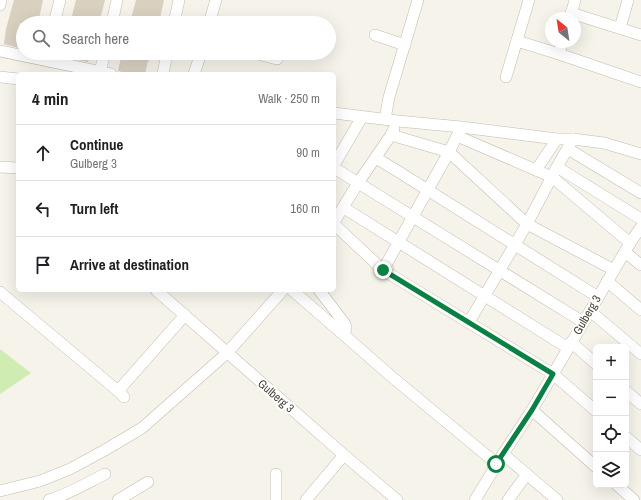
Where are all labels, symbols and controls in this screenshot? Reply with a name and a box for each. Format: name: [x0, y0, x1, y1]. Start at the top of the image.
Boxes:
north arrow: [545, 12, 581, 48]
search box: [16, 16, 336, 60]
icon: search: [30, 27, 52, 49]
text: Search here: [62, 28, 129, 49]
text: 4 min: [32, 87, 68, 110]
text: Walk · 250 m: [258, 90, 320, 107]
text: Continue: [70, 134, 123, 155]
icon: ahead: [32, 142, 54, 164]
text: 90 m: [296, 144, 320, 161]
text: Gulberg 3: [70, 155, 117, 172]
icon: left: [32, 198, 54, 220]
text: Turn left: [70, 198, 118, 219]
text: 160 m: [290, 200, 320, 217]
icon: arrive: [32, 254, 54, 276]
text: Arrive at destination: [70, 254, 189, 275]
route end: [374, 261, 392, 279]
street label: Gulberg 3: [569, 292, 605, 338]
map controls: [593, 344, 629, 488]
button: +: [593, 344, 629, 380]
street label: Gulberg 3: [254, 376, 298, 416]
button: −: [593, 380, 629, 416]
button: locate: [593, 416, 629, 452]
button: layers: [593, 452, 629, 488]
route start: [487, 455, 505, 473]

